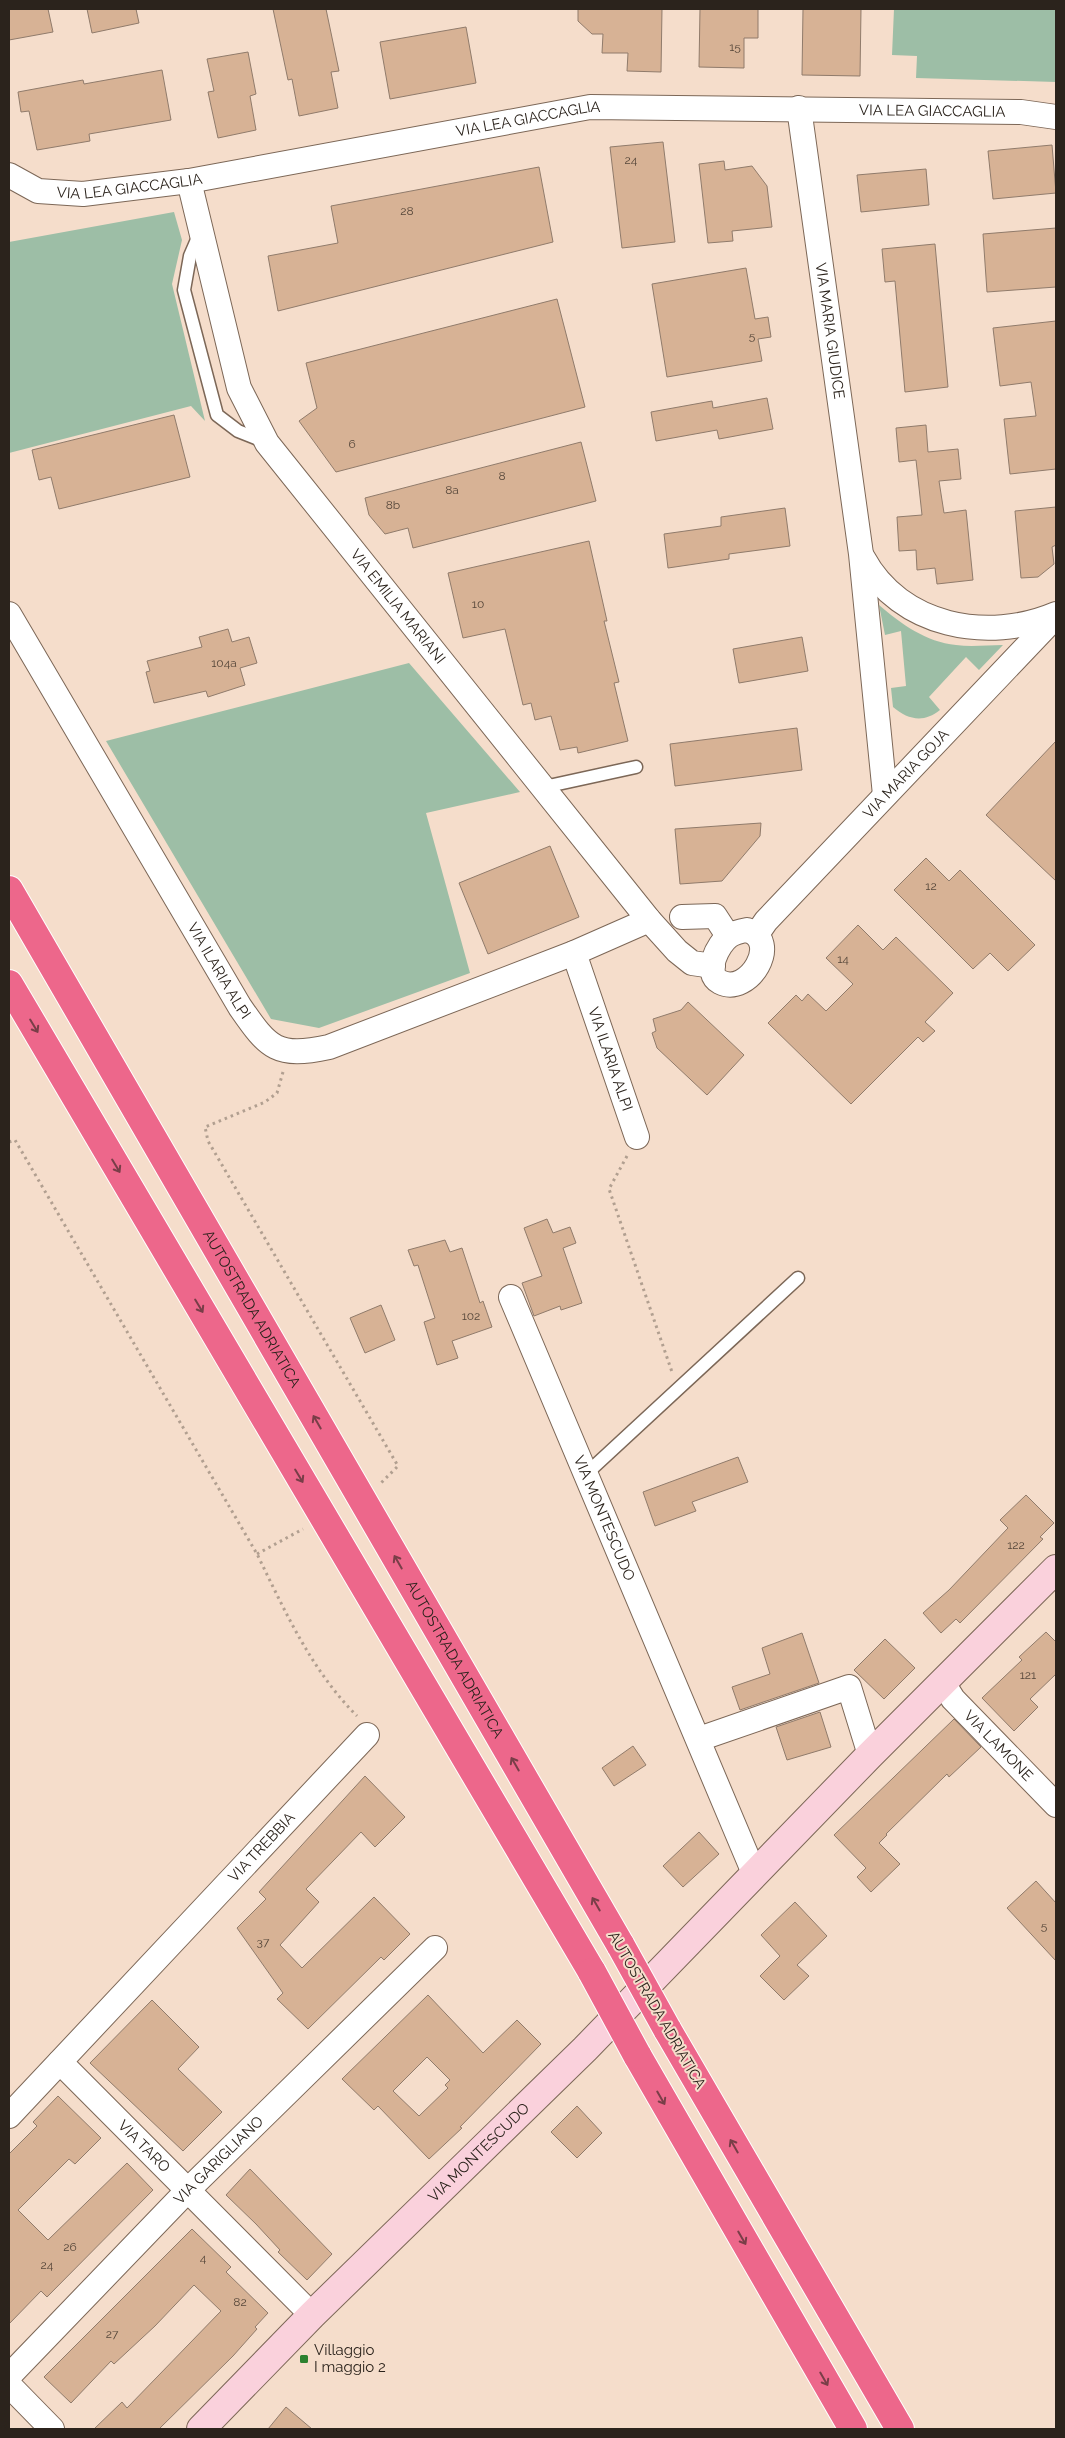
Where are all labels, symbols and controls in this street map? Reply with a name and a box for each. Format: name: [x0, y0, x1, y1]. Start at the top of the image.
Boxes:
house number: 15: [729, 40, 741, 54]
street label: VIA LEA GIACCAGLIA: [455, 98, 601, 141]
street label: VIA LEA GIACCAGLIA: [859, 101, 1006, 121]
house number: 24: [625, 153, 638, 167]
street label: VIA LEA GIACCAGLIA: [56, 170, 204, 203]
house number: 28: [400, 204, 414, 218]
street label: VIA MARIA GIUDICE: [812, 262, 848, 400]
house number: 5: [749, 329, 756, 343]
house number: 6: [348, 437, 356, 451]
house number: 8: [498, 469, 506, 483]
house number: 8a: [445, 483, 459, 497]
house number: 8b: [386, 498, 400, 512]
street label: VIA EMILIA MARIANI: [347, 545, 449, 667]
house number: 10: [472, 597, 484, 611]
house number: 104a: [211, 656, 237, 670]
street label: VIA MARIA GOJA: [859, 725, 953, 822]
house number: 12: [925, 879, 937, 893]
street label: VIA ILARIA ALPI: [184, 920, 255, 1022]
house number: 14: [837, 952, 849, 966]
street label: VIA ILARIA ALPI: [584, 1005, 636, 1113]
one-way arrow: [29, 1018, 39, 1033]
one-way arrow: [112, 1158, 122, 1172]
street label: AUTOSTRADA ADRIATICA: [199, 1227, 304, 1391]
one-way arrow: [194, 1298, 204, 1312]
house number: 102: [462, 1309, 480, 1323]
one-way arrow: [311, 1415, 321, 1429]
street label: VIA MONTESCUDO: [570, 1453, 639, 1584]
one-way arrow: [295, 1468, 305, 1482]
house number: 122: [1007, 1538, 1025, 1552]
one-way arrow: [393, 1556, 403, 1570]
street label: AUTOSTRADA ADRIATICA: [402, 1577, 508, 1741]
house number: 121: [1020, 1668, 1036, 1682]
street label: VIA LAMONE: [960, 1707, 1037, 1785]
one-way arrow: [509, 1757, 519, 1771]
street label: VIA TREBBIA: [225, 1809, 299, 1886]
one-way arrow: [591, 1898, 601, 1912]
house number: 5: [1041, 1919, 1048, 1933]
street label: AUTOSTRADA ADRIATICA: [604, 1928, 710, 2092]
house number: 37: [257, 1935, 270, 1949]
one-way arrow: [656, 2090, 666, 2105]
street label: VIA MONTESCUDO: [424, 2099, 533, 2206]
street label: VIA GARIGLIANO: [170, 2112, 267, 2208]
street label: VIA TARO: [114, 2116, 174, 2176]
one-way arrow: [729, 2139, 739, 2154]
one-way arrow: [738, 2231, 748, 2245]
house number: 26: [63, 2240, 77, 2254]
house number: 4: [200, 2251, 207, 2265]
house number: 24: [41, 2258, 54, 2272]
house number: 82: [233, 2295, 247, 2309]
house number: 27: [106, 2327, 119, 2341]
place label: Villaggio I maggio 2: [314, 2341, 386, 2376]
marker: Villaggio I maggio 2: [298, 2353, 310, 2365]
one-way arrow: [819, 2371, 829, 2386]

